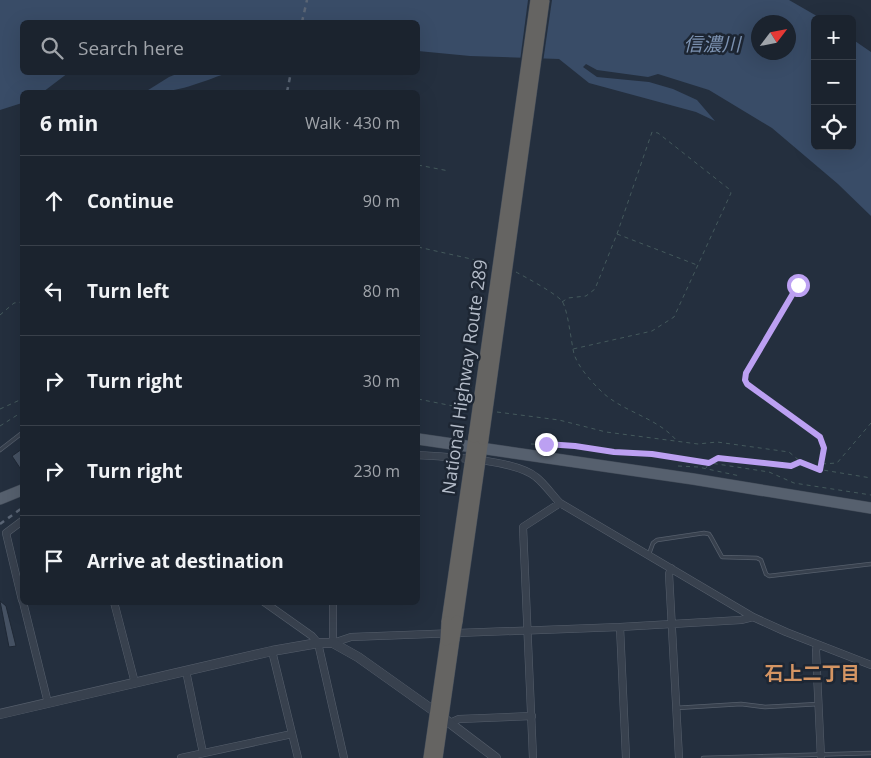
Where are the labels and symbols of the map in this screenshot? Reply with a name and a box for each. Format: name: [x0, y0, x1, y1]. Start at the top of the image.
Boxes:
north arrow: [751, 15, 796, 60]
water label: 信濃川: [683, 31, 742, 57]
street label: National Highway Route 289: [436, 258, 492, 496]
route start: [787, 274, 810, 297]
route end: [535, 433, 558, 456]
district label: 石上二丁目: [764, 660, 860, 686]

